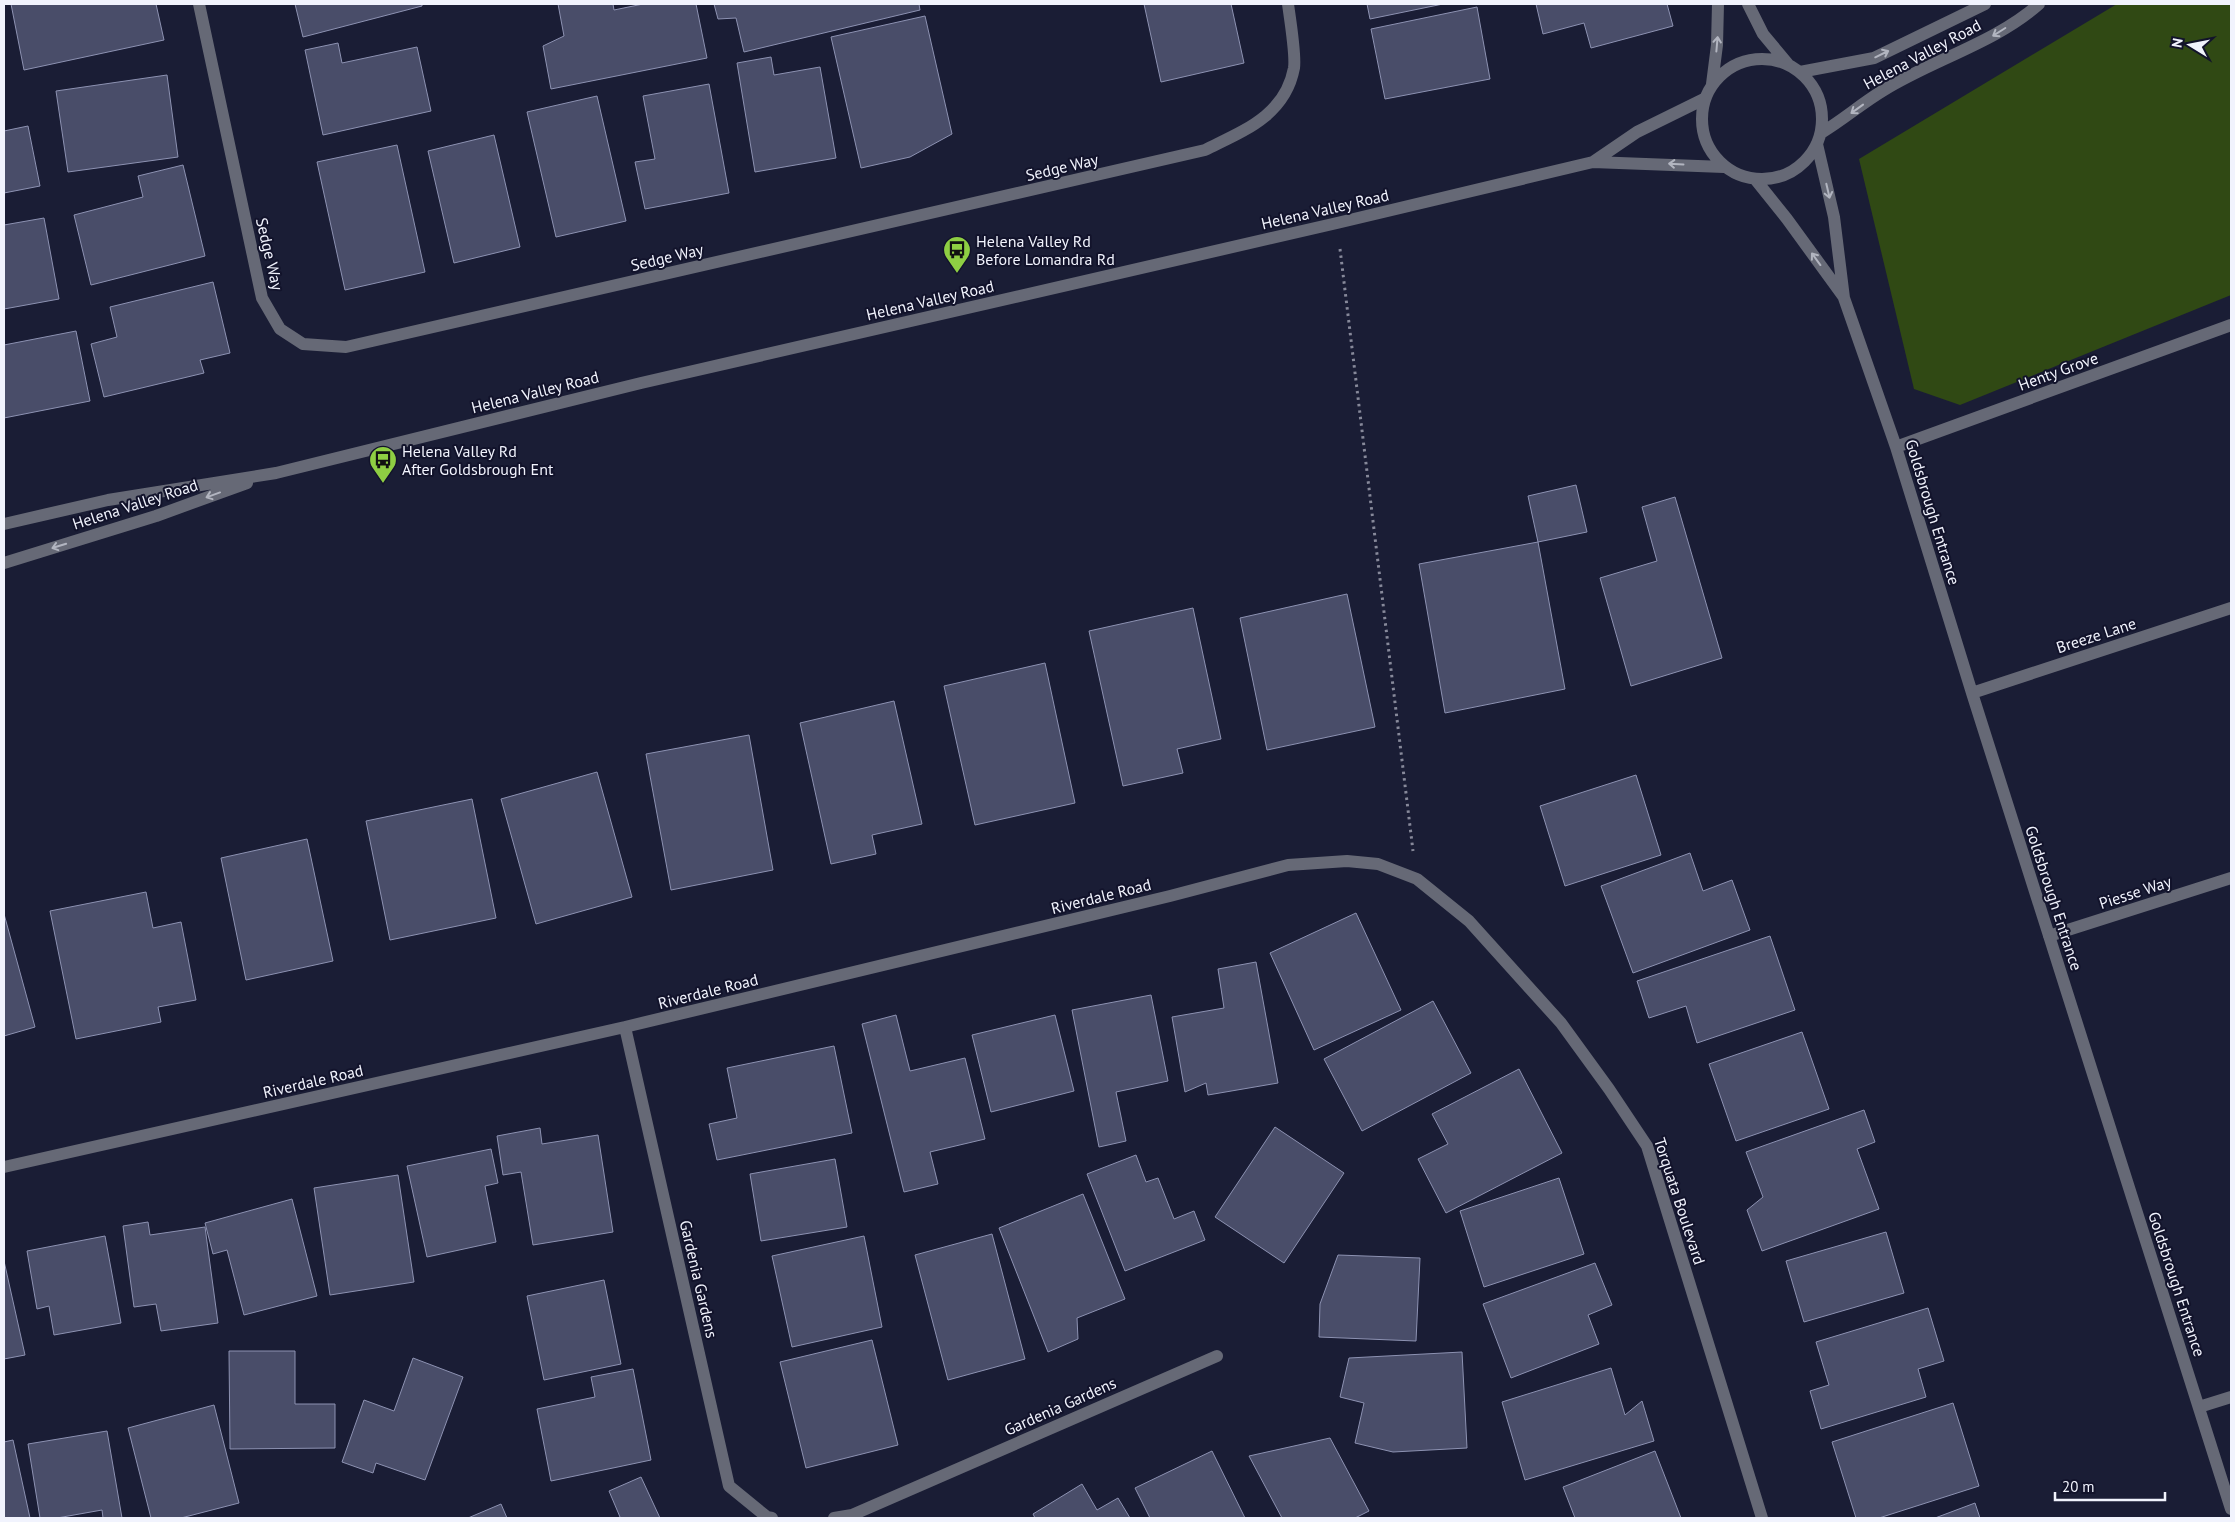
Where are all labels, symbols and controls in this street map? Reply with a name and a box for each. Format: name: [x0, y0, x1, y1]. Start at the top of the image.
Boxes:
street label: Helena Valley Road: [1860, 15, 1984, 93]
north arrow: [2165, 20, 2215, 70]
one-way arrow: [1992, 26, 2006, 37]
one-way arrow: [1712, 36, 1722, 52]
text: N: [2168, 37, 2187, 49]
one-way arrow: [1874, 49, 1889, 58]
one-way arrow: [1851, 104, 1864, 115]
street label: Sedge Way: [1024, 149, 1101, 185]
one-way arrow: [1668, 160, 1684, 169]
one-way arrow: [1824, 183, 1833, 199]
street label: Helena Valley Road: [1259, 185, 1391, 233]
street label: Sedge Way: [252, 216, 288, 293]
place label: Helena Valley Rd Before Lomandra Rd: [976, 231, 1115, 269]
bus stop icon: Helena Valley Rd Before Lomandra Rd: [942, 235, 972, 274]
street label: Sedge Way: [629, 239, 706, 275]
one-way arrow: [1811, 252, 1821, 266]
street label: Helena Valley Road: [864, 276, 996, 324]
street label: Henty Grove: [2015, 347, 2101, 395]
street label: Helena Valley Road: [469, 367, 601, 417]
street label: Goldsbrough Entrance: [1901, 437, 1965, 587]
place label: Helena Valley Rd After Goldsbrough Ent: [402, 441, 554, 479]
bus stop icon: Helena Valley Rd After Goldsbrough Ent: [368, 445, 398, 484]
street label: Helena Valley Road: [70, 474, 200, 534]
one-way arrow: [206, 491, 221, 500]
one-way arrow: [51, 542, 67, 552]
street label: Breeze Lane: [2054, 613, 2138, 657]
street label: Goldsbrough Entrance: [2021, 823, 2087, 973]
street label: Piesse Way: [2096, 871, 2174, 913]
street label: Riverdale Road: [1049, 874, 1153, 918]
street label: Riverdale Road: [656, 969, 760, 1013]
street label: Riverdale Road: [261, 1060, 365, 1102]
street label: Torquata Boulevard: [1650, 1135, 1710, 1267]
street label: Goldsbrough Entrance: [2144, 1209, 2210, 1359]
street label: Gardenia Gardens: [676, 1218, 722, 1340]
street label: Gardenia Gardens: [1001, 1372, 1119, 1440]
scale bar: [2055, 1470, 2165, 1502]
text: 20 m: [2062, 1477, 2095, 1496]

